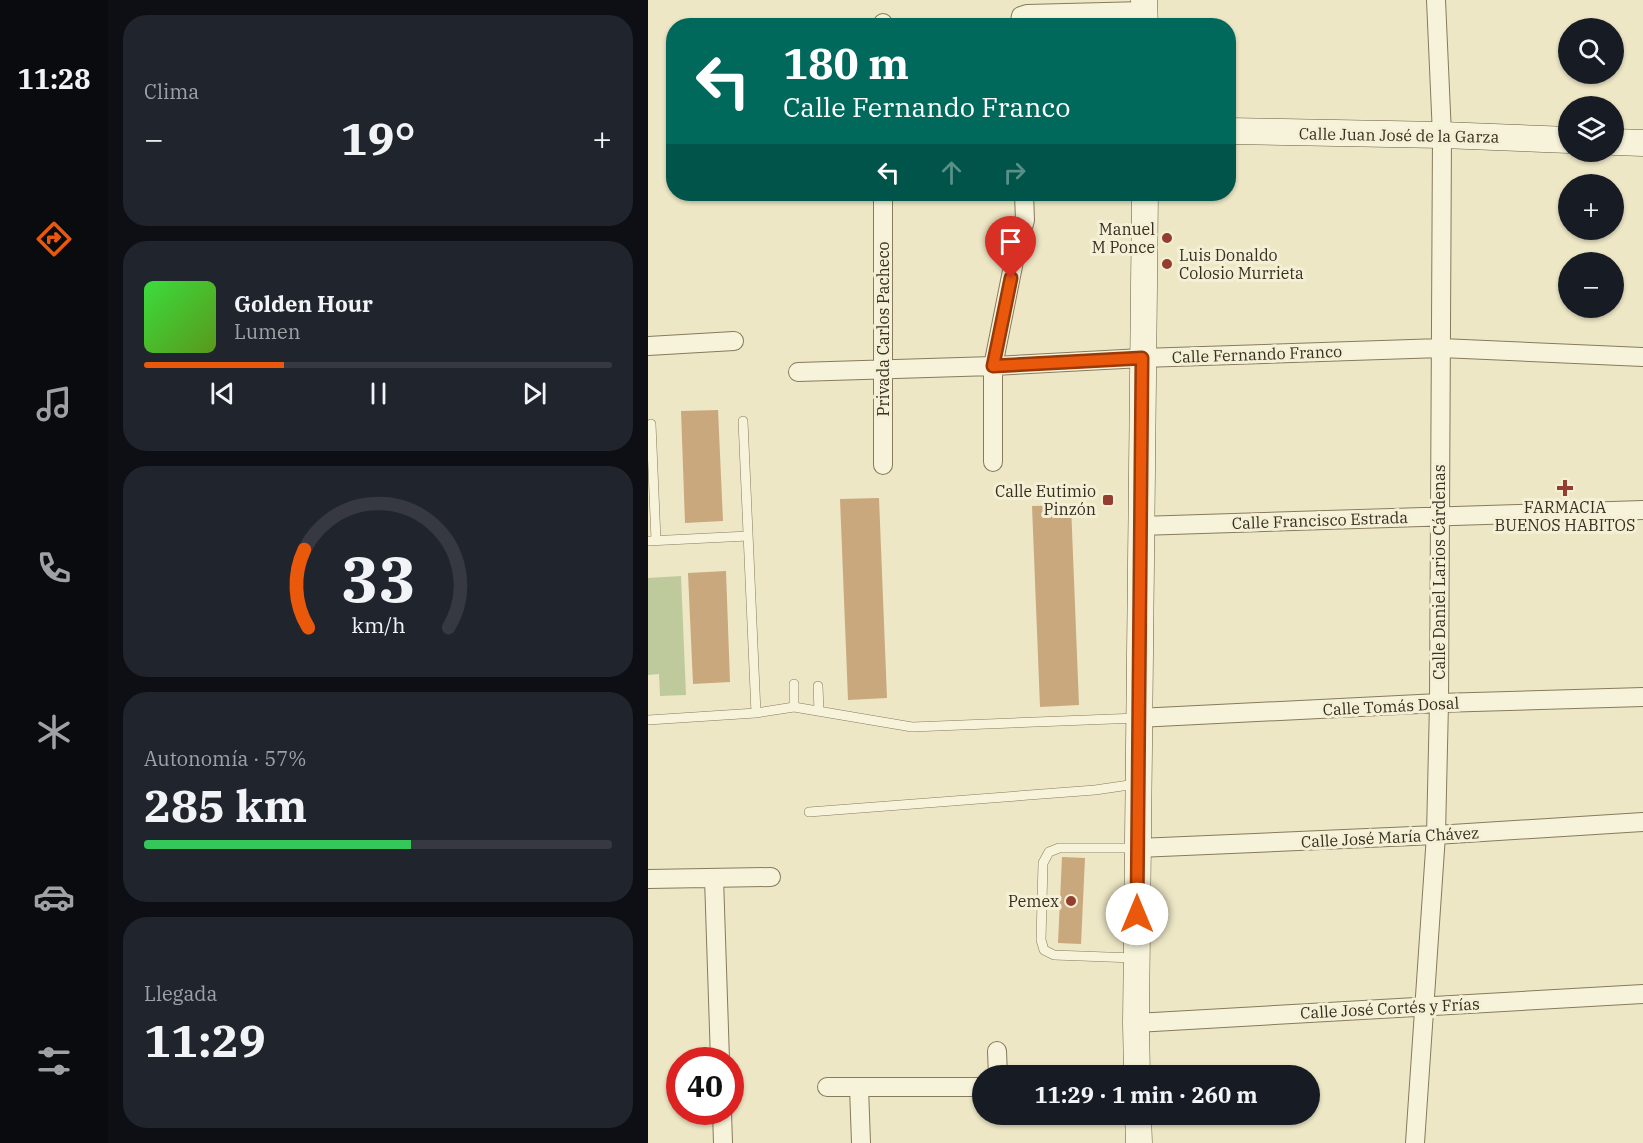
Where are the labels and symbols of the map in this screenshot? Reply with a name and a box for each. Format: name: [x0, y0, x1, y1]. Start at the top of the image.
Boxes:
street label: Calle Juan José de la Garza: [1299, 123, 1500, 147]
pin: [985, 216, 1036, 278]
place label: Manuel M Ponce: [1092, 219, 1155, 257]
marker: Manuel M Ponce: [1160, 231, 1174, 245]
street label: Privada Carlos Pacheco: [873, 241, 893, 417]
place label: Luis Donaldo Colosio Murrieta: [1179, 245, 1304, 283]
marker: Luis Donaldo Colosio Murrieta: [1160, 257, 1174, 271]
street label: Calle Fernando Franco: [1172, 341, 1342, 367]
street label: Calle Daniel Larios Cárdenas: [1429, 464, 1449, 680]
place label: Calle Eutimio Pinzón: [995, 481, 1096, 519]
marker: FARMACIA BUENOS HABITOS: [1558, 481, 1572, 495]
marker: Calle Eutimio Pinzón: [1101, 493, 1115, 507]
place label: FARMACIA BUENOS HABITOS: [1495, 497, 1635, 535]
street label: Calle Francisco Estrada: [1232, 507, 1409, 533]
street label: Calle Tomás Dosal: [1322, 692, 1460, 720]
street label: Calle José María Chávez: [1300, 822, 1480, 852]
position arrow: [1105, 882, 1169, 946]
place label: Pemex: [1008, 891, 1059, 911]
marker: Pemex: [1064, 894, 1078, 908]
street label: Calle José Cortés y Frías: [1300, 993, 1480, 1023]
speed limit sign: 40: [666, 1047, 744, 1125]

